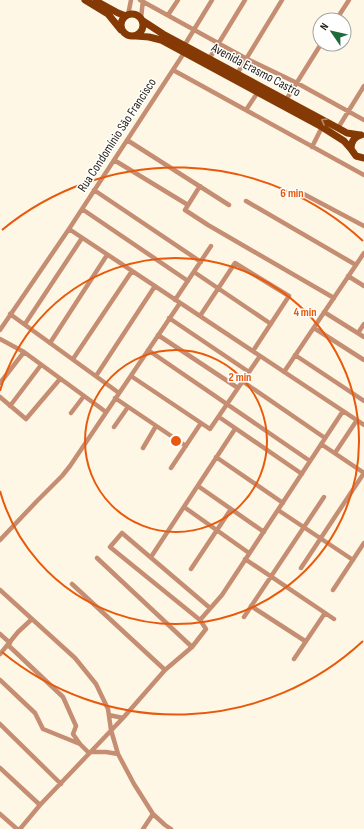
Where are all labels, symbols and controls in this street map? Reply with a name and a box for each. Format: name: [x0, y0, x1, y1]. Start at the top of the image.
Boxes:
north arrow: [312, 12, 352, 52]
text: N: [317, 21, 331, 33]
street label: Avenida Erasmo Castro: [208, 39, 303, 100]
street label: Rua Condomínio São Francisco: [74, 75, 160, 195]
one-way arrow: [321, 118, 328, 126]
text: 6 min: [280, 186, 304, 201]
text: 4 min: [293, 305, 317, 320]
text: 2 min: [229, 370, 251, 385]
centre of rings: [169, 434, 183, 448]

